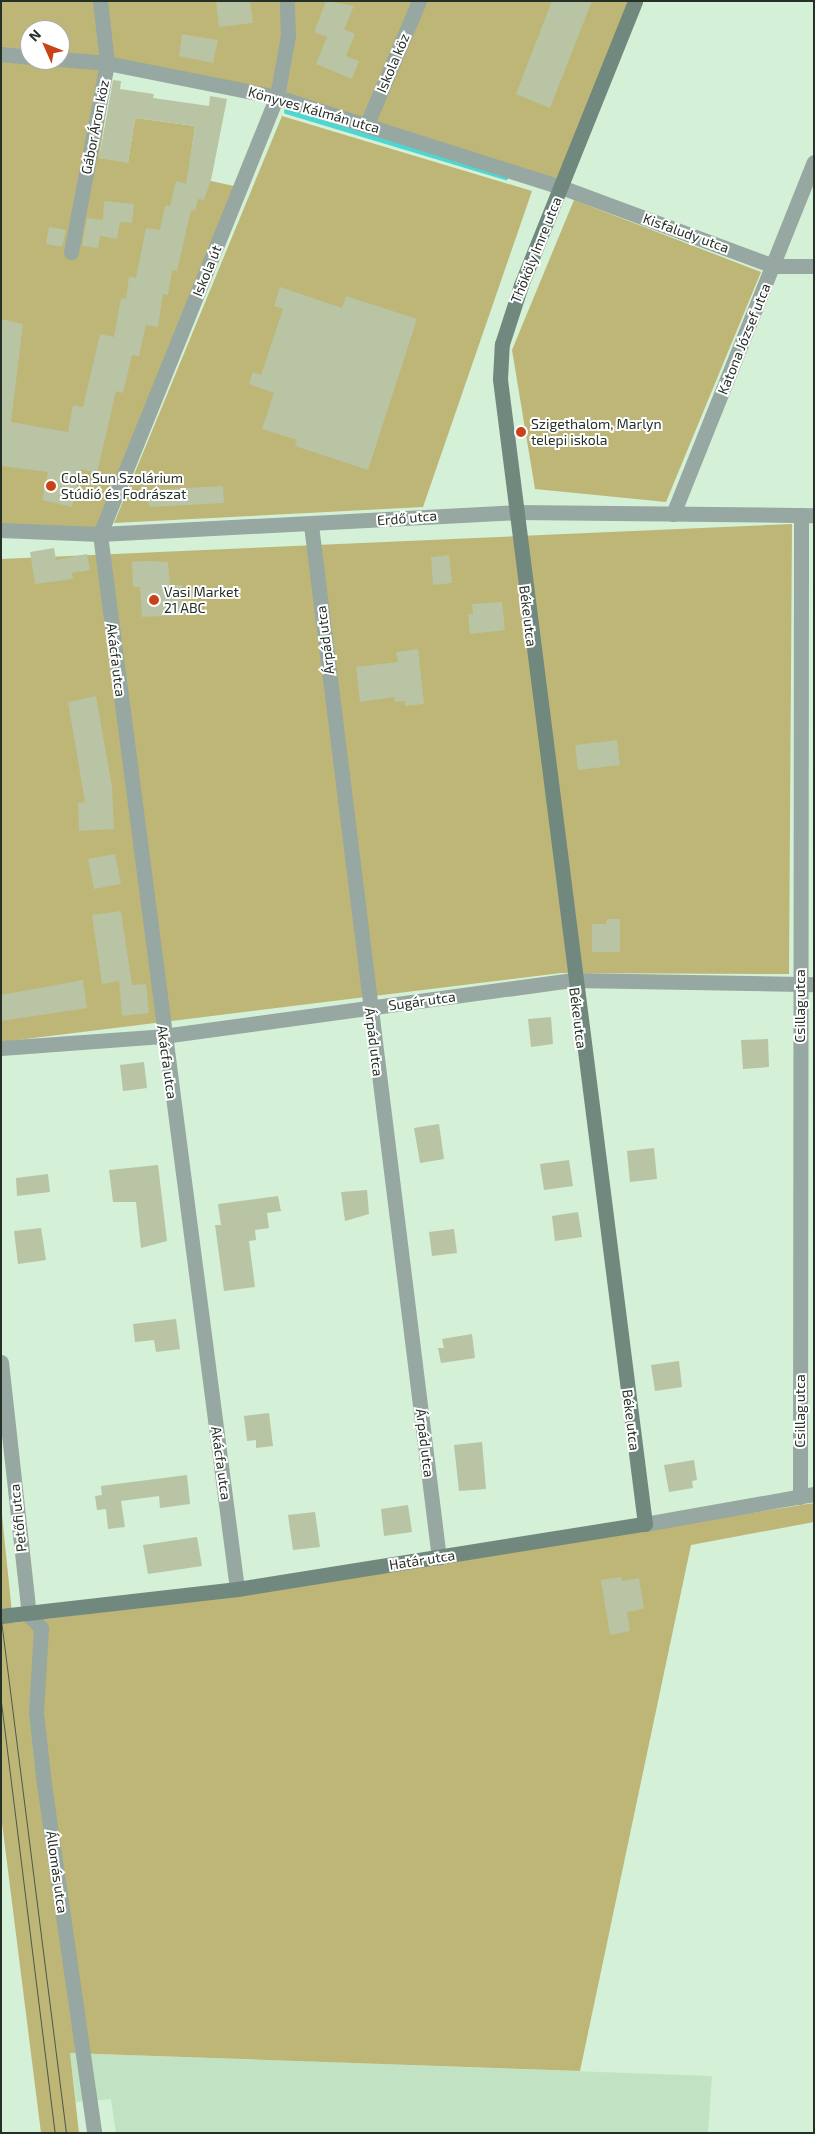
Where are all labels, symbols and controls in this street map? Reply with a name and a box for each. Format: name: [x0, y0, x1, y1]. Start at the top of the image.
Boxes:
north arrow: [20, 20, 70, 70]
text: N: [25, 25, 44, 44]
street label: Iskola köz: [373, 31, 413, 95]
street label: Gábor Áron köz: [78, 78, 112, 176]
street label: Könyves Kálmán utca: [246, 83, 382, 137]
street label: Thököly Imre utca: [507, 194, 565, 306]
street label: Kisfaludy utca: [641, 210, 731, 256]
street label: Iskola út: [189, 243, 225, 299]
street label: Katona József utca: [714, 281, 774, 397]
place label: Szigethalom, Marlyn telepi iskola: [531, 416, 662, 448]
marker: Szigethalom, Marlyn telepi iskola: [515, 426, 527, 438]
place label: Cola Sun Szolárium Stúdió és Fodrászat: [61, 470, 186, 502]
marker: Cola Sun Szolárium Stúdió és Fodrászat: [45, 480, 57, 492]
street label: Erdő utca: [376, 507, 438, 529]
place label: Vasi Market 21 ABC: [164, 584, 239, 616]
street label: Béke utca: [516, 584, 540, 648]
marker: Vasi Market 21 ABC: [148, 594, 160, 606]
street label: Árpád utca: [312, 605, 338, 675]
street label: Akácfa utca: [103, 622, 129, 698]
street label: Csillag utca: [792, 969, 808, 1043]
street label: Béke utca: [566, 986, 590, 1050]
street label: Sugár utca: [387, 988, 457, 1014]
street label: Árpád utca: [361, 1007, 387, 1077]
street label: Akácfa utca: [154, 1024, 180, 1100]
street label: Csillag utca: [792, 1374, 808, 1448]
street label: Béke utca: [619, 1388, 643, 1452]
street label: Árpád utca: [412, 1408, 438, 1478]
street label: Akácfa utca: [208, 1425, 234, 1501]
street label: Petőfi utca: [6, 1483, 30, 1553]
street label: Határ utca: [388, 1546, 456, 1574]
street label: Állomás utca: [43, 1830, 71, 1914]

